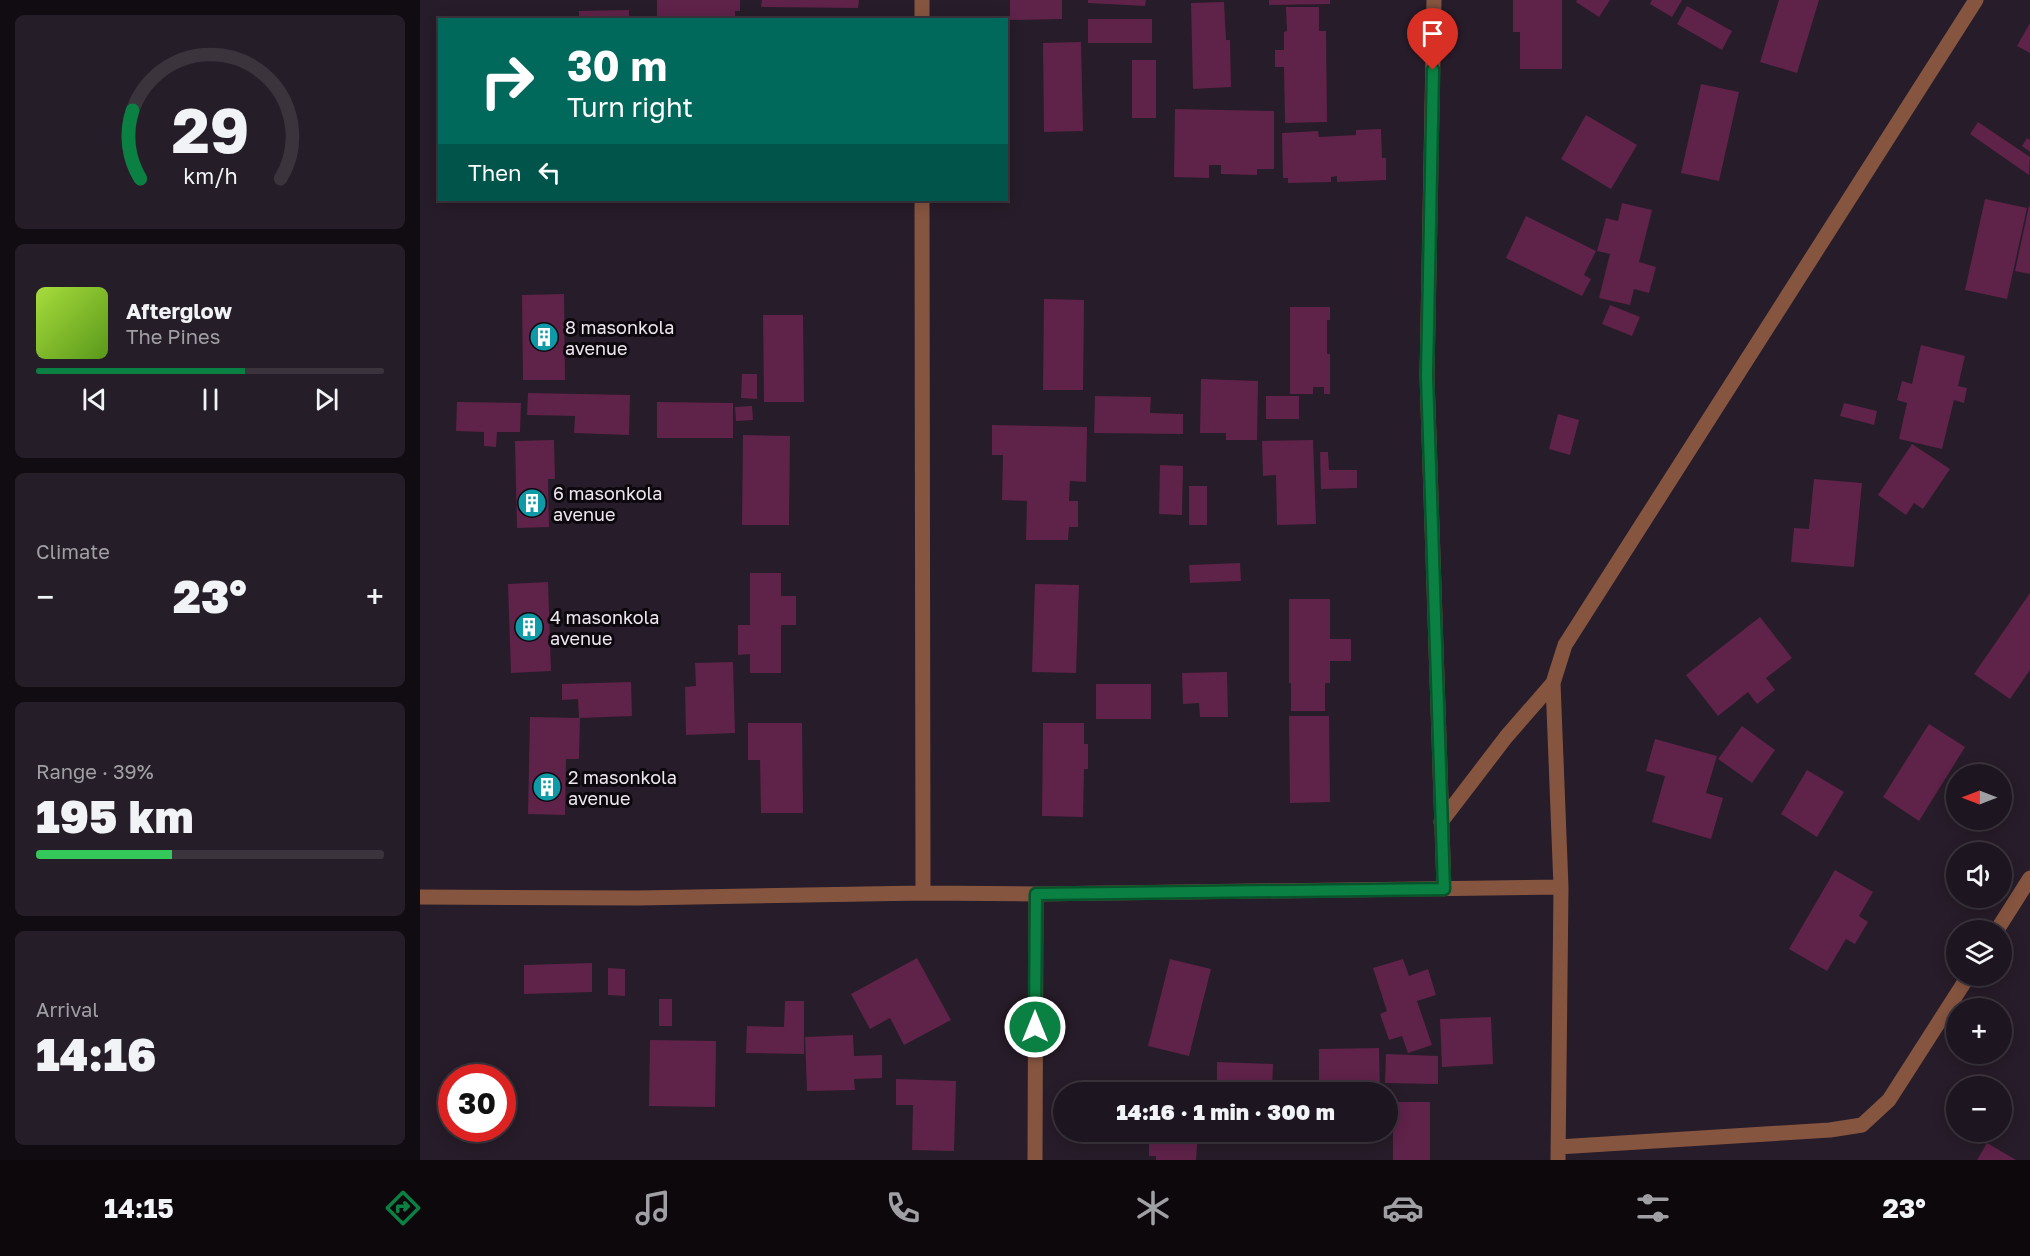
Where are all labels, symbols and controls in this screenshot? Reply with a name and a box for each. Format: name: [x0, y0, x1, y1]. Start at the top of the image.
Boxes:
pin: [1407, 8, 1458, 70]
icon: arrive: [1416, 17, 1449, 50]
text: 30 m: [567, 40, 667, 90]
icon: right: [468, 42, 546, 120]
text: Turn right: [567, 91, 693, 123]
text: 29: [171, 92, 249, 167]
icon: left: [533, 156, 566, 189]
text: Then: [468, 159, 521, 186]
text: km/h: [183, 163, 237, 189]
text: Afterglow: [126, 297, 232, 324]
place label: 8 masonkola avenue: [565, 316, 675, 359]
building icon: 8 masonkola avenue: [528, 321, 560, 353]
text: The Pines: [126, 324, 220, 348]
icon: previous: [78, 383, 111, 416]
icon: pause: [194, 383, 227, 416]
icon: next: [310, 383, 343, 416]
place label: 6 masonkola avenue: [553, 482, 662, 525]
building icon: 6 masonkola avenue: [516, 487, 548, 519]
text: Climate: [36, 539, 110, 563]
text: 23°: [173, 569, 247, 623]
text: −: [36, 577, 54, 616]
text: +: [366, 577, 384, 616]
place label: 4 masonkola avenue: [550, 606, 660, 649]
building icon: 4 masonkola avenue: [513, 611, 545, 643]
text: Range · 39%: [36, 759, 154, 783]
north arrow: [1946, 764, 2012, 830]
map controls: [1946, 764, 2012, 1142]
place label: 2 masonkola avenue: [568, 766, 677, 809]
building icon: 2 masonkola avenue: [531, 771, 563, 803]
text: 195 km: [36, 789, 194, 843]
button: sound: [1946, 842, 2012, 908]
button: layers: [1946, 920, 2012, 986]
position arrow: [1003, 995, 1067, 1059]
text: Arrival: [36, 997, 99, 1021]
button: +: [1946, 998, 2012, 1064]
text: 14:16: [36, 1027, 156, 1081]
speed limit sign: 30: [438, 1064, 516, 1142]
button: −: [1946, 1076, 2012, 1142]
text: 14:16 · 1 min · 300 m: [1116, 1098, 1335, 1125]
icon: directions: [382, 1187, 424, 1229]
icon: music: [632, 1187, 674, 1229]
icon: phone: [882, 1187, 924, 1229]
icon: climate: [1132, 1187, 1174, 1229]
icon: car: [1382, 1187, 1424, 1229]
icon: filters: [1632, 1187, 1674, 1229]
text: 14:15: [104, 1192, 174, 1224]
text: 23°: [1882, 1192, 1926, 1224]

